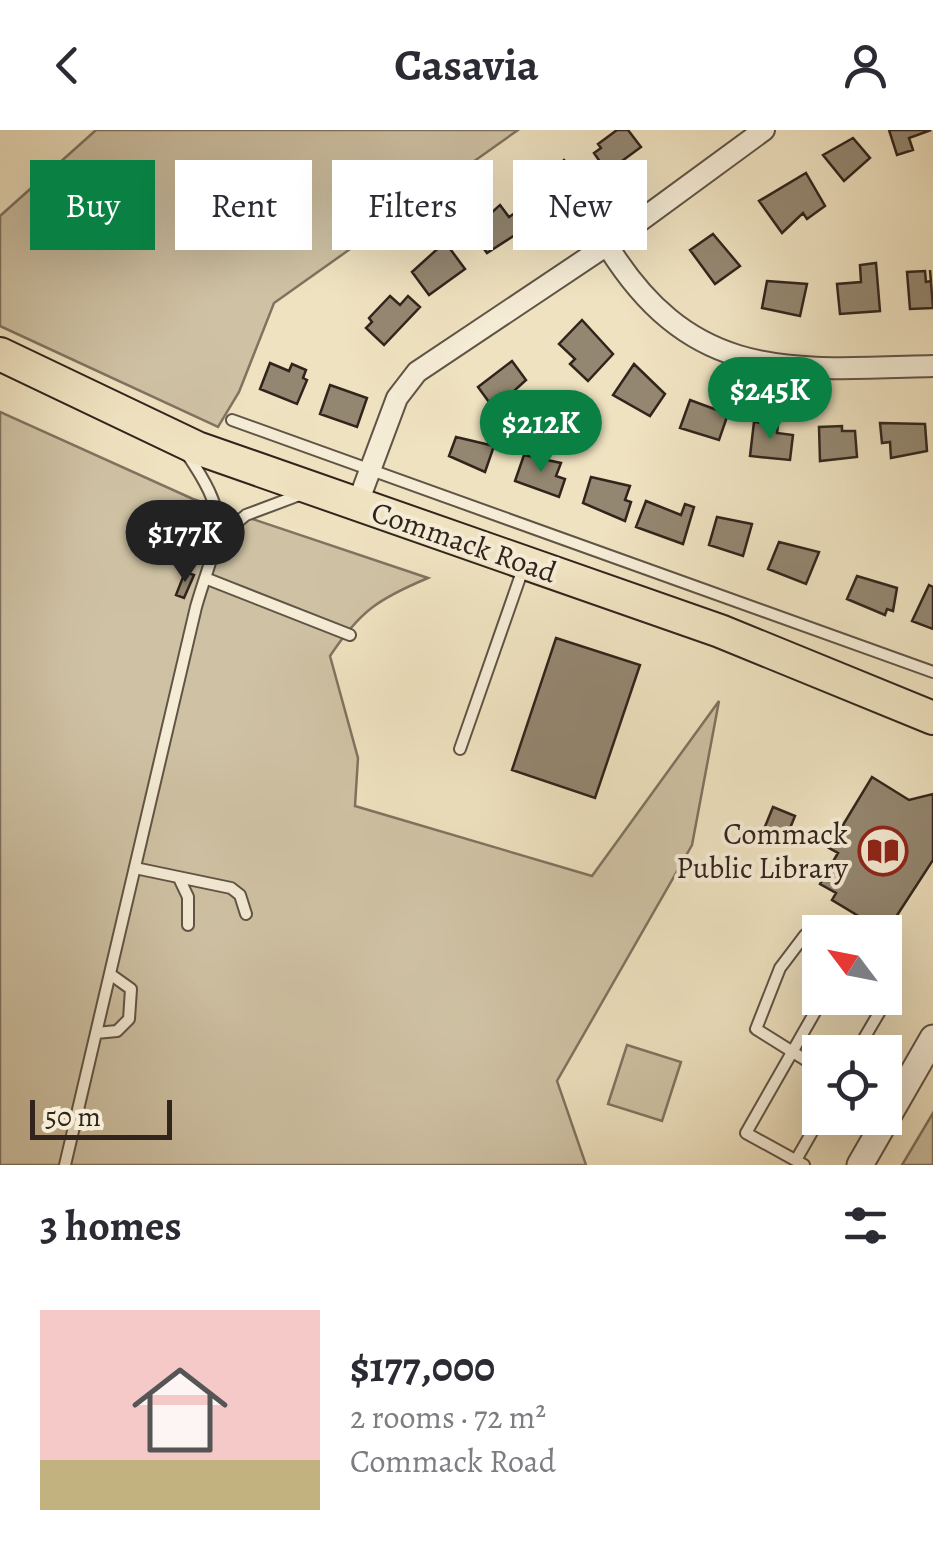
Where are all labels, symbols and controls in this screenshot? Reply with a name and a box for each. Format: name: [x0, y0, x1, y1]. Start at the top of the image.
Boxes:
text: Casavia: [394, 34, 539, 96]
icon: back: [40, 38, 95, 93]
icon: person: [838, 38, 893, 93]
chip: Buy: [30, 160, 155, 250]
chip: Rent: [175, 160, 312, 250]
chip: Filters: [332, 160, 493, 250]
chip: New: [513, 160, 647, 250]
pin: $245K: [700, 357, 840, 442]
text: $245K: [730, 367, 810, 411]
pin: $212K: [471, 390, 611, 475]
text: $212K: [502, 400, 580, 444]
street label: Commack Road: [366, 492, 563, 593]
pin: $177K: [115, 500, 255, 585]
text: $177K: [148, 510, 222, 554]
place label: Commack Public Library: [676, 814, 849, 888]
library icon: Commack Public Library: [857, 825, 909, 877]
north arrow: [802, 915, 902, 1015]
map controls: [802, 915, 902, 1135]
button: locate: [802, 1035, 902, 1135]
scale bar: [30, 1095, 172, 1140]
text: 50 m: [45, 1098, 101, 1136]
text: 3 homes: [40, 1197, 182, 1254]
icon: filters: [838, 1198, 893, 1253]
text: $177,000: [350, 1338, 495, 1395]
icon: home: [120, 1350, 240, 1470]
text: 2 rooms · 72 m²: [350, 1395, 546, 1439]
text: Commack Road: [350, 1439, 556, 1483]

